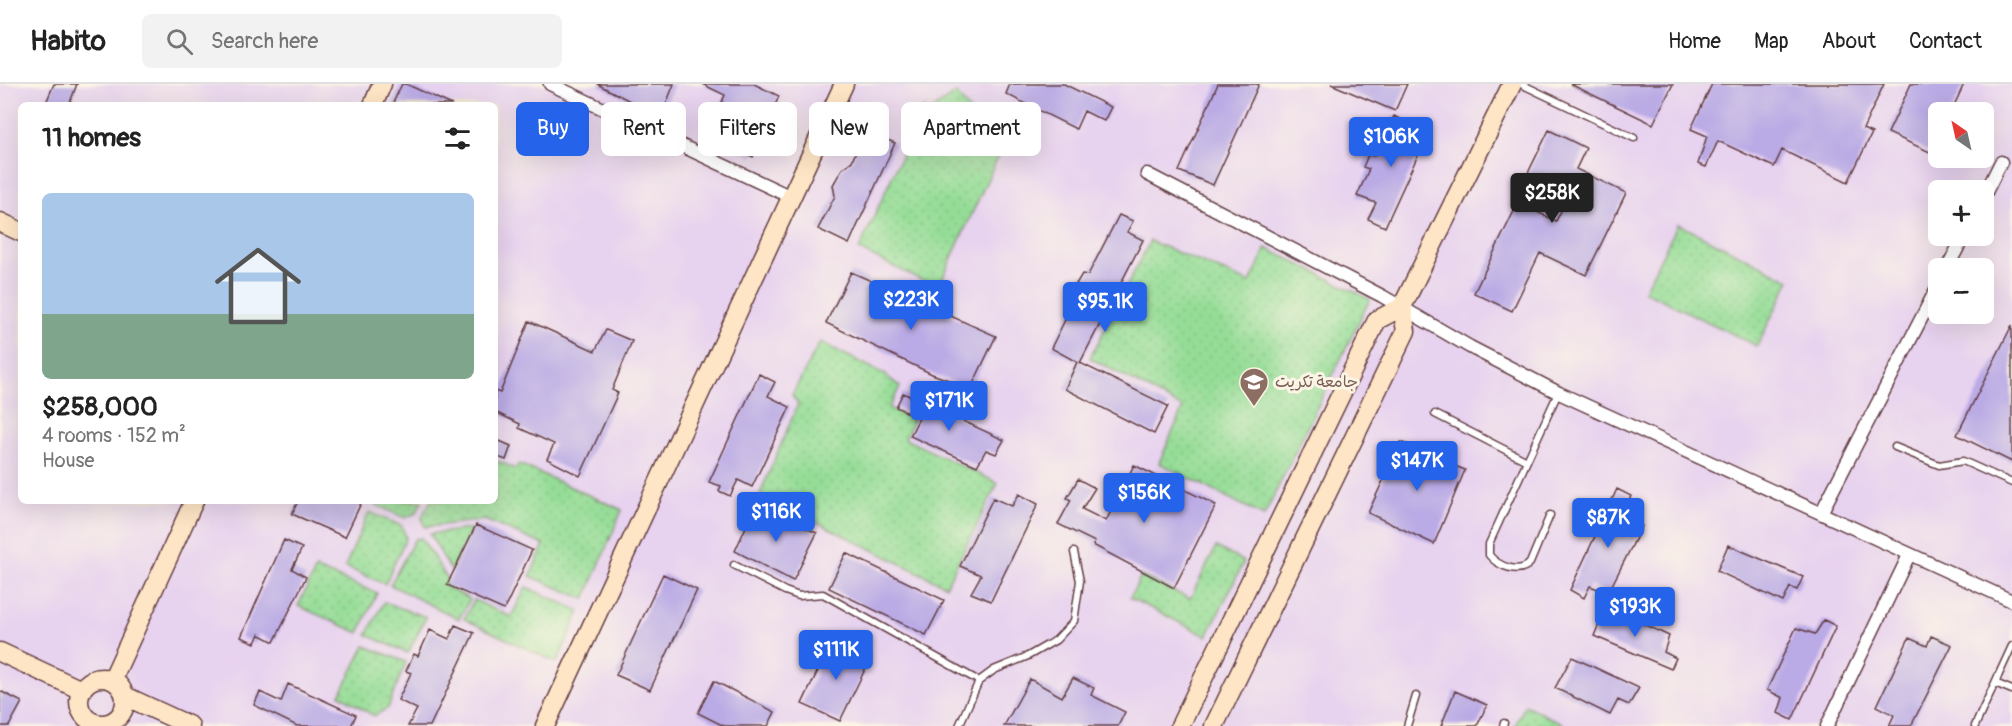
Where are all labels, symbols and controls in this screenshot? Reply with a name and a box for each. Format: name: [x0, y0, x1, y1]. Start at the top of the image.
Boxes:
search box: [142, 14, 562, 68]
text: Habito: [30, 24, 106, 59]
icon: search: [163, 25, 196, 58]
text: Search here: [211, 27, 318, 55]
text: Home: [1668, 28, 1721, 55]
text: Map: [1754, 28, 1789, 55]
text: About: [1822, 28, 1876, 55]
text: Contact: [1909, 28, 1982, 55]
chip: Buy: [516, 102, 589, 156]
chip: Rent: [601, 102, 686, 156]
chip: Filters: [698, 102, 797, 156]
chip: New: [809, 102, 889, 156]
chip: Apartment: [901, 102, 1041, 156]
north arrow: [1928, 102, 1994, 168]
map controls: [1928, 102, 1994, 324]
pin: $106K: [1349, 117, 1433, 168]
text: 11 homes: [42, 122, 141, 154]
icon: filters: [441, 122, 474, 155]
text: $106K: [1363, 124, 1419, 149]
pin: $258K: [1510, 173, 1594, 224]
text: $258K: [1525, 180, 1580, 205]
button: +: [1928, 180, 1994, 246]
icon: home: [204, 232, 312, 340]
button: −: [1928, 258, 1994, 324]
pin: $223K: [869, 280, 953, 331]
pin: $95.1K: [1056, 282, 1154, 333]
text: $223K: [883, 287, 939, 312]
text: $95.1K: [1077, 289, 1133, 314]
school or university icon: جامعة تكريت: [1238, 366, 1270, 408]
place label: جامعة تكريت: [1275, 372, 1358, 392]
pin: $171K: [907, 381, 991, 432]
text: $171K: [924, 388, 974, 413]
text: $258,000: [42, 391, 158, 423]
text: 4 rooms · 152 m²: [42, 423, 186, 448]
pin: $147K: [1375, 441, 1459, 492]
text: House: [42, 448, 94, 473]
text: $147K: [1391, 448, 1443, 473]
pin: $156K: [1102, 473, 1186, 524]
text: $156K: [1117, 480, 1171, 505]
pin: $116K: [734, 492, 818, 543]
pin: $87K: [1572, 498, 1644, 549]
text: $116K: [751, 499, 801, 524]
text: $87K: [1586, 505, 1630, 530]
pin: $193K: [1593, 587, 1677, 638]
text: $193K: [1609, 594, 1661, 619]
pin: $111K: [794, 630, 878, 681]
text: $111K: [813, 637, 859, 662]

